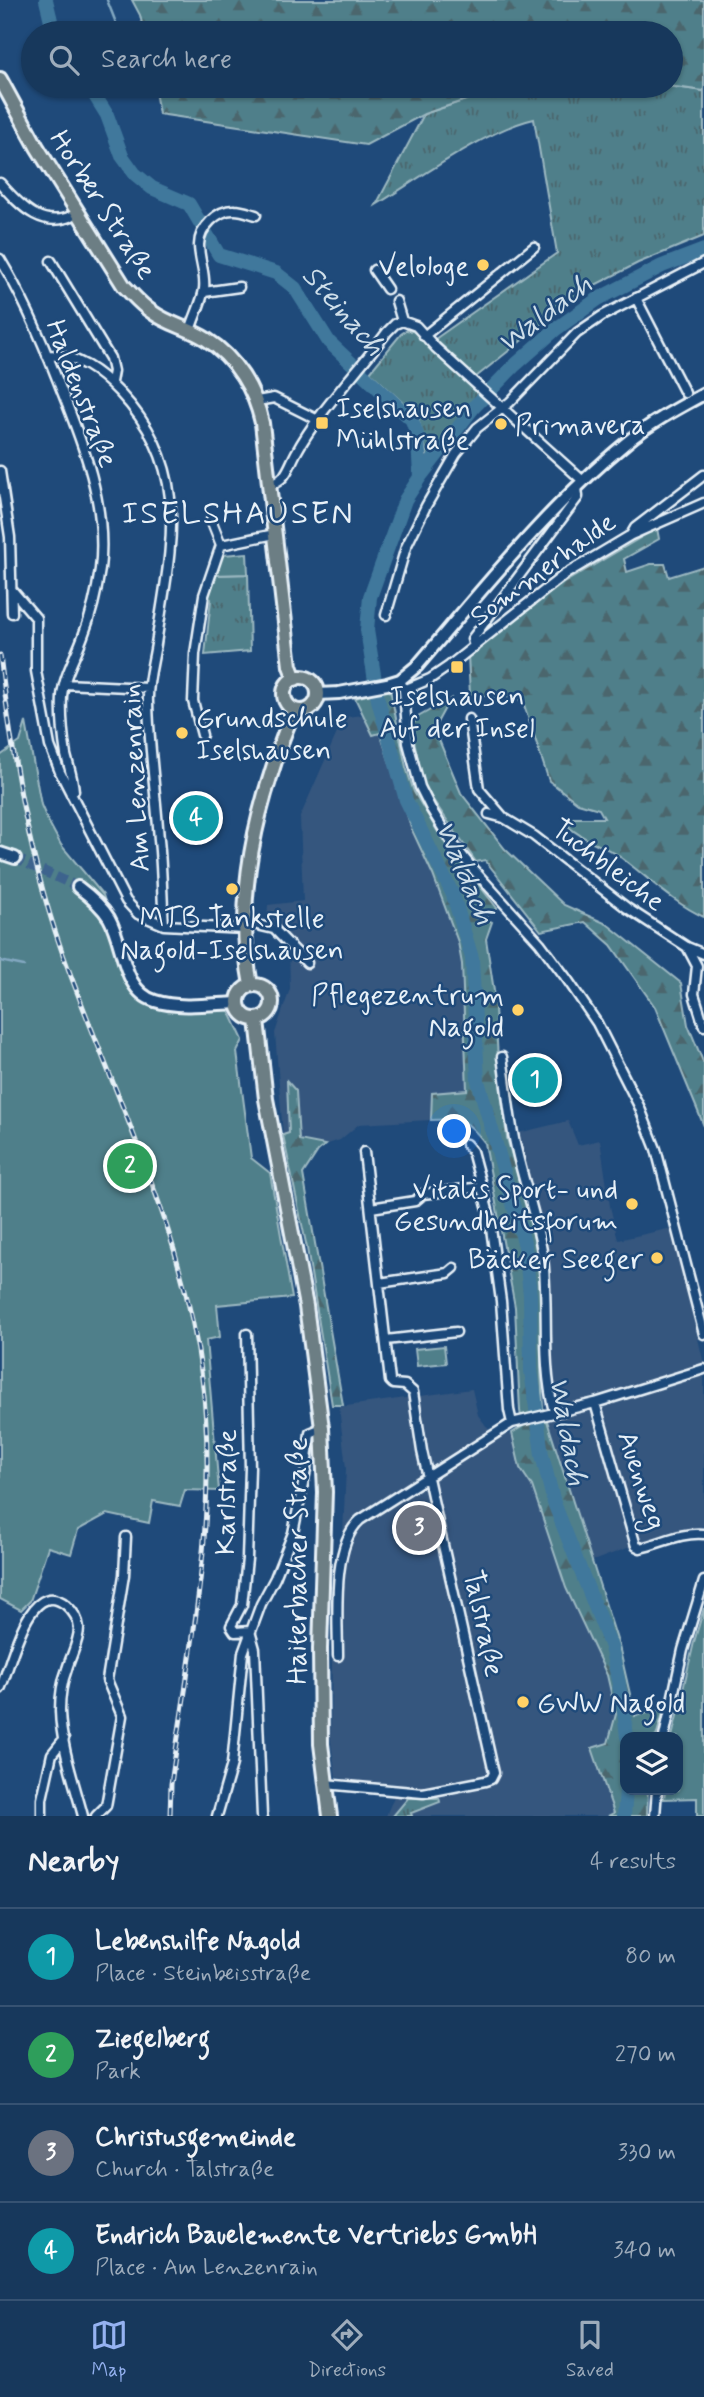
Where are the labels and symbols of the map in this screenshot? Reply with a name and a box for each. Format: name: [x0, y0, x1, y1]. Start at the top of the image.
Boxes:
street label: Horber Straße: [40, 124, 164, 287]
place label: Velologe: [378, 249, 469, 286]
water label: Steinach: [293, 257, 393, 365]
marker: Velologe: [475, 257, 491, 273]
water label: Waldach: [489, 266, 600, 363]
street label: Haldenstraße: [36, 315, 126, 473]
place label: Iselshausen Mühlstraße: [336, 391, 471, 460]
place label: Primavera: [515, 408, 645, 445]
marker: Iselshausen Mühlstraße: [314, 415, 330, 431]
marker: Primavera: [493, 416, 509, 432]
district label: ISELSHAUSEN: [121, 493, 355, 535]
street label: Sommerhalde: [463, 504, 624, 636]
marker: Iselshausen Auf der Insel: [449, 659, 465, 675]
place label: Iselshausen Auf der Insel: [379, 679, 535, 748]
street label: Am Lenzenrain: [113, 683, 160, 873]
place label: Grundschule Iselshausen: [196, 701, 348, 770]
marker: Grundschule Iselshausen: [174, 725, 190, 741]
pin: 4: [173, 792, 219, 844]
street label: Tuchbleiche: [543, 811, 672, 921]
water label: Waldach: [425, 814, 504, 931]
marker: MTB Tankstelle Nagold-Iselshausen: [224, 881, 240, 897]
place label: MTB Tankstelle Nagold-Iselshausen: [120, 901, 344, 973]
place label: Pflegezentrum Nagold: [311, 978, 504, 1050]
marker: Pflegezentrum Nagold: [510, 1002, 526, 1018]
pin: 1: [512, 1054, 558, 1106]
your location: [437, 1114, 471, 1148]
pin: 2: [107, 1140, 153, 1192]
place label: Vitalis Sport- und Gesundheitsforum: [394, 1172, 618, 1243]
marker: Vitalis Sport- und Gesundheitsforum: [624, 1196, 640, 1212]
place label: Bäcker Seeger: [468, 1242, 644, 1282]
marker: Bäcker Seeger: [649, 1250, 665, 1266]
water label: Waldach: [539, 1374, 596, 1489]
street label: Auenweg: [605, 1427, 674, 1536]
street label: Karlstraße: [208, 1429, 247, 1555]
street label: Haiterbacher Straße: [280, 1438, 317, 1684]
pin: 3: [396, 1502, 442, 1554]
street label: Talstraße: [453, 1567, 512, 1680]
place label: GWW Nagold: [537, 1686, 685, 1726]
marker: GWW Nagold: [515, 1694, 531, 1710]

